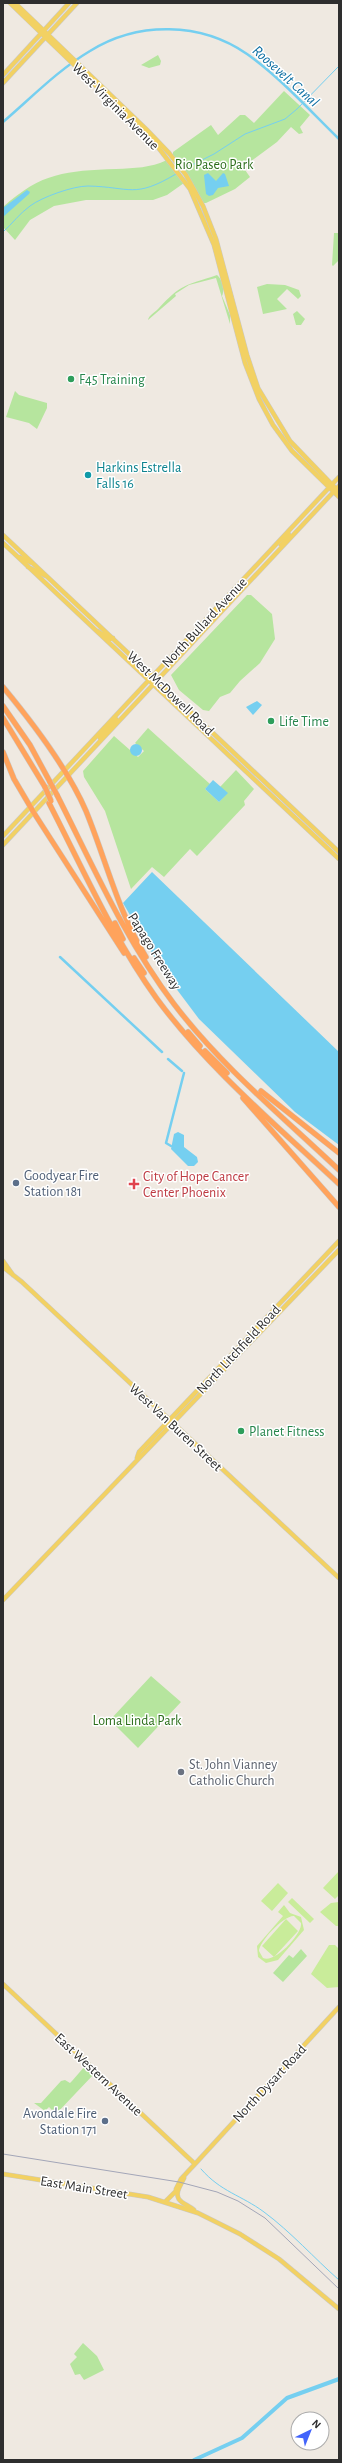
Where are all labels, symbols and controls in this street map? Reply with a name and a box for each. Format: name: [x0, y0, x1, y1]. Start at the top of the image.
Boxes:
water label: Roosevelt Canal: [250, 43, 322, 110]
street label: West Virginia Avenue: [69, 61, 161, 153]
park label: Rio Paseo Park: [175, 158, 254, 172]
place label: F45 Training: [79, 373, 145, 387]
marker: F45 Training: [66, 374, 76, 384]
place label: Harkins Estrella Falls 16: [96, 461, 182, 491]
marker: Harkins Estrella Falls 16: [83, 470, 93, 480]
street label: North Bullard Avenue: [160, 575, 250, 670]
street label: West McDowell Road: [124, 649, 216, 739]
place label: Life Time: [279, 715, 329, 729]
marker: Life Time: [266, 716, 276, 726]
street label: Papago Freeway: [125, 911, 183, 992]
place label: Goodyear Fire Station 181: [24, 1169, 99, 1199]
place label: City of Hope Cancer Center Phoenix: [143, 1170, 249, 1200]
marker: Goodyear Fire Station 181: [11, 1178, 21, 1188]
marker: City of Hope Cancer Center Phoenix: [128, 1178, 140, 1190]
street label: North Litchfield Road: [194, 1303, 283, 1397]
street label: West Van Buren Street: [126, 1381, 225, 1475]
place label: Planet Fitness: [249, 1425, 325, 1439]
marker: Planet Fitness: [236, 1426, 246, 1436]
park label: Loma Linda Park: [93, 1714, 182, 1728]
place label: St. John Vianney Catholic Church: [189, 1758, 277, 1788]
marker: St. John Vianney Catholic Church: [176, 1767, 186, 1777]
street label: East Western Avenue: [52, 2031, 145, 2119]
street label: North Dysart Road: [230, 2042, 309, 2125]
place label: Avondale Fire Station 171: [23, 2107, 97, 2137]
marker: Avondale Fire Station 171: [100, 2116, 110, 2126]
street label: East Main Street: [39, 2174, 129, 2202]
north arrow: [290, 2411, 330, 2451]
text: N: [310, 2417, 323, 2431]

